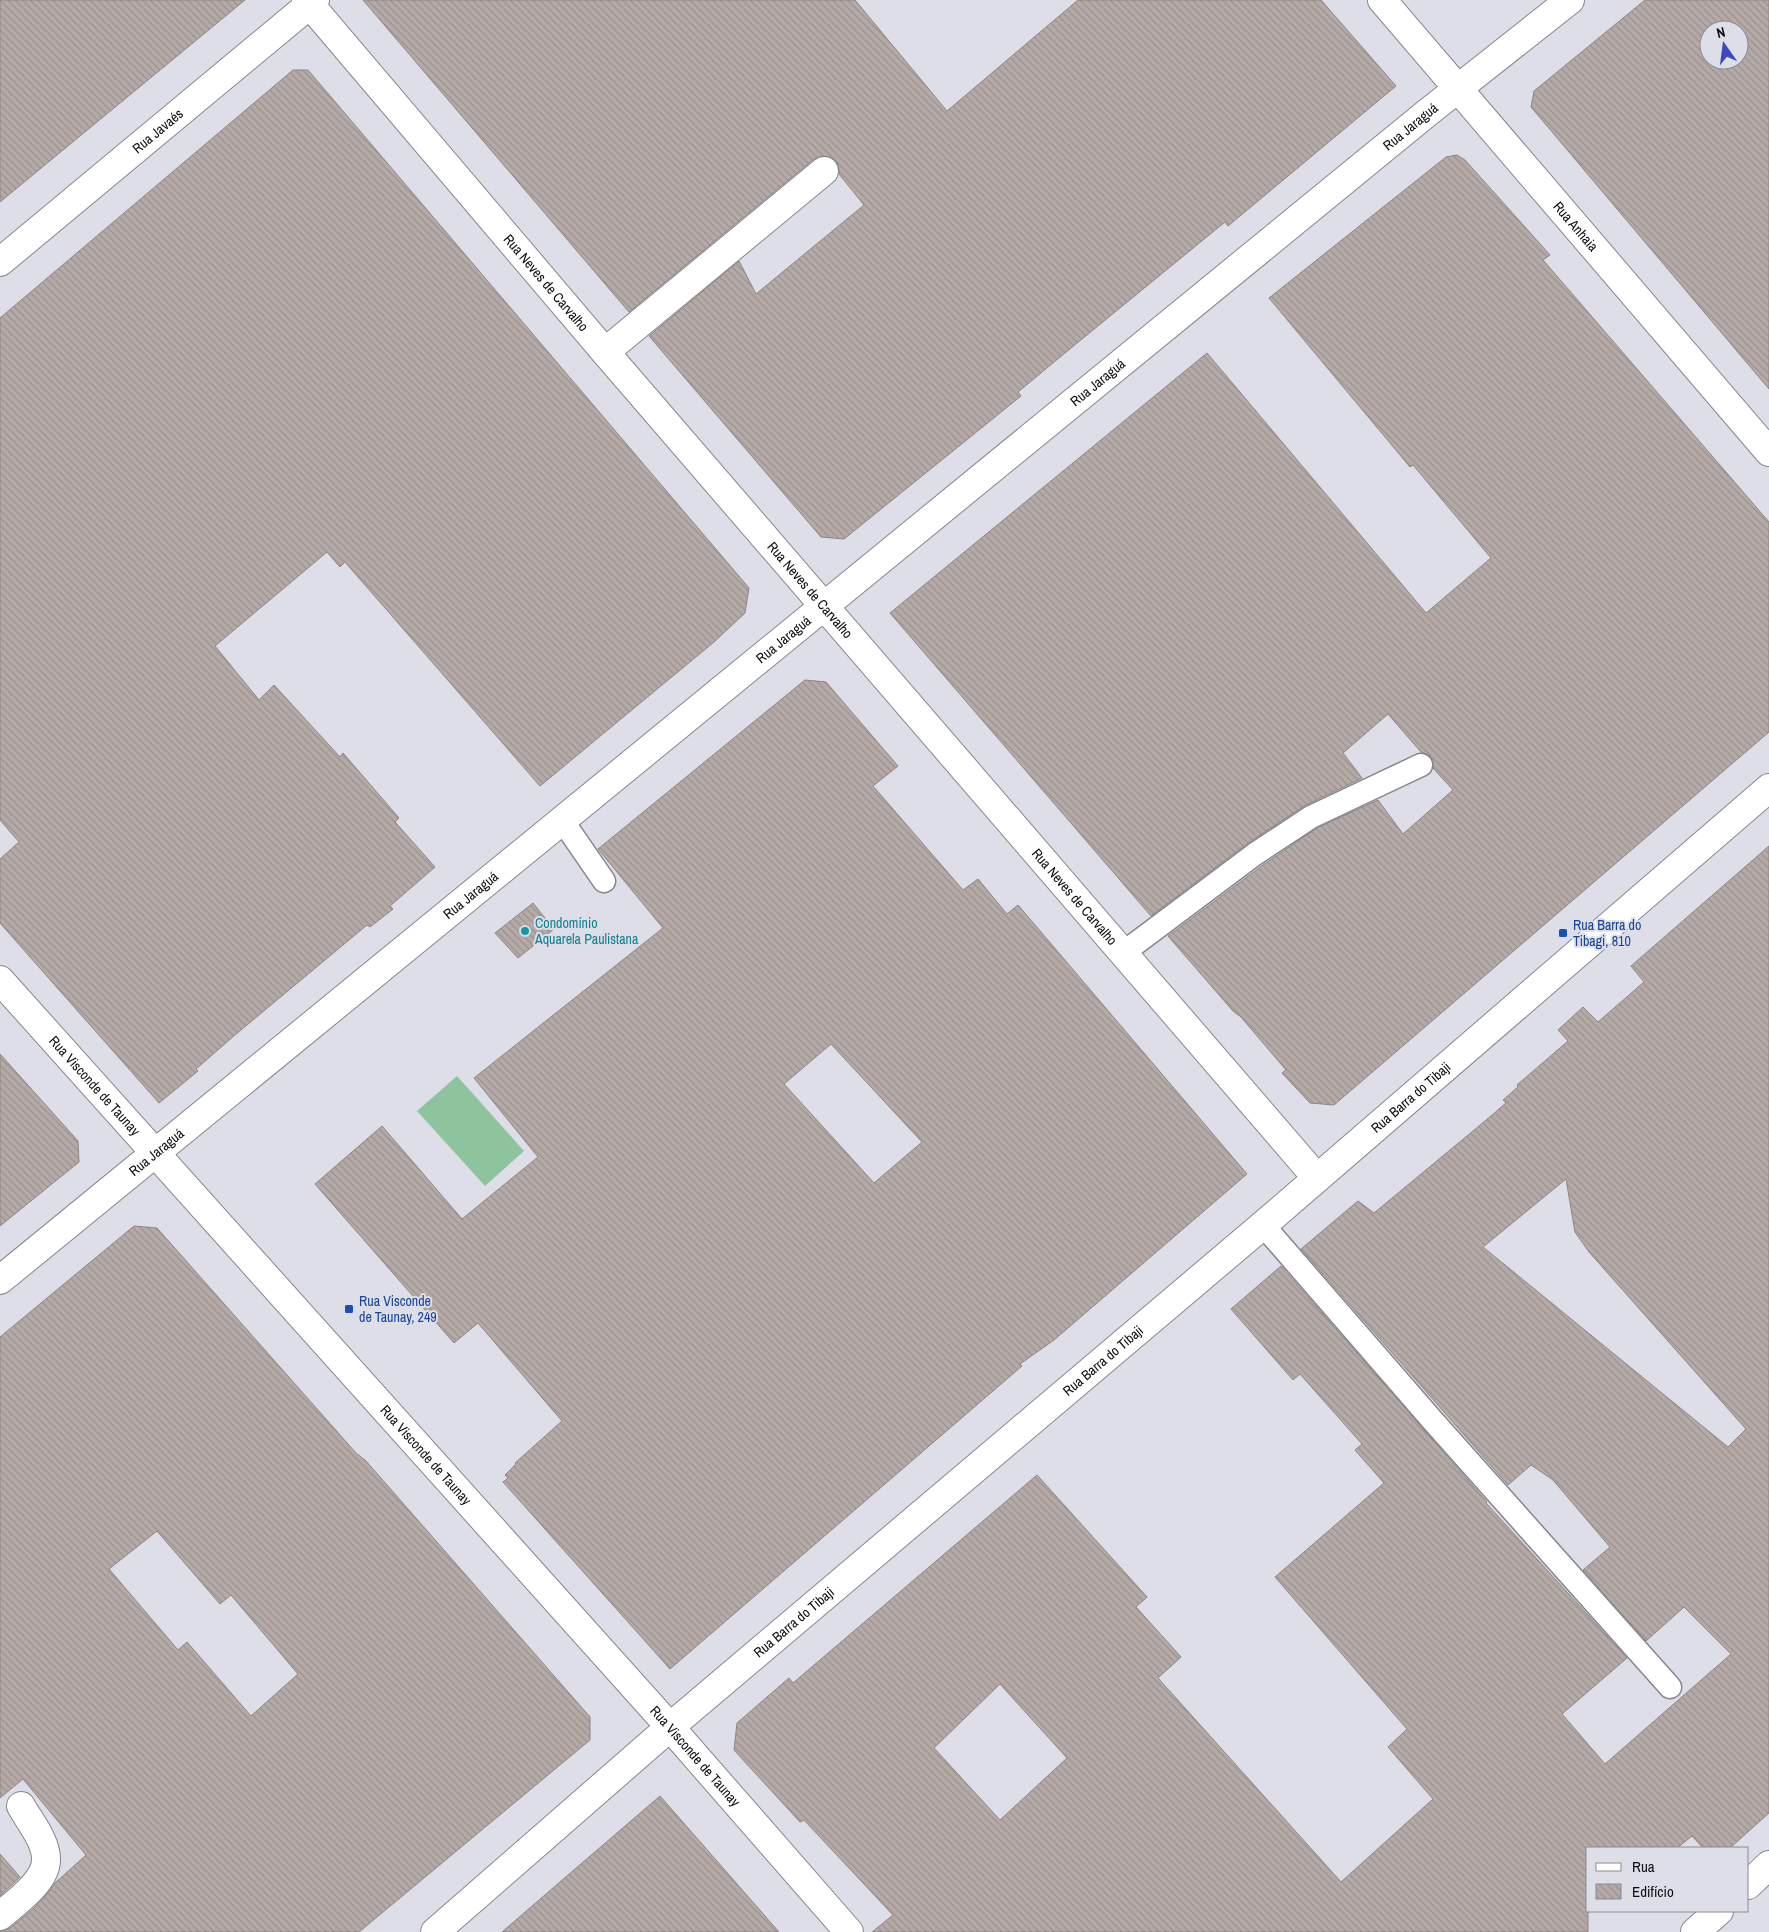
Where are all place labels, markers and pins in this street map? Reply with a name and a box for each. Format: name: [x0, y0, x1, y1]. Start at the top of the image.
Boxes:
place label: Condomínio Aquarela Paulistana: [534, 914, 639, 948]
place label: Rua Barra do Tibagi, 810: [1573, 916, 1641, 950]
marker: Condomínio Aquarela Paulistana: [519, 925, 531, 937]
marker: Rua Barra do Tibagi, 810: [1557, 927, 1569, 939]
place label: Rua Visconde de Taunay, 249: [359, 1292, 437, 1326]
marker: Rua Visconde de Taunay, 249: [343, 1303, 355, 1315]

